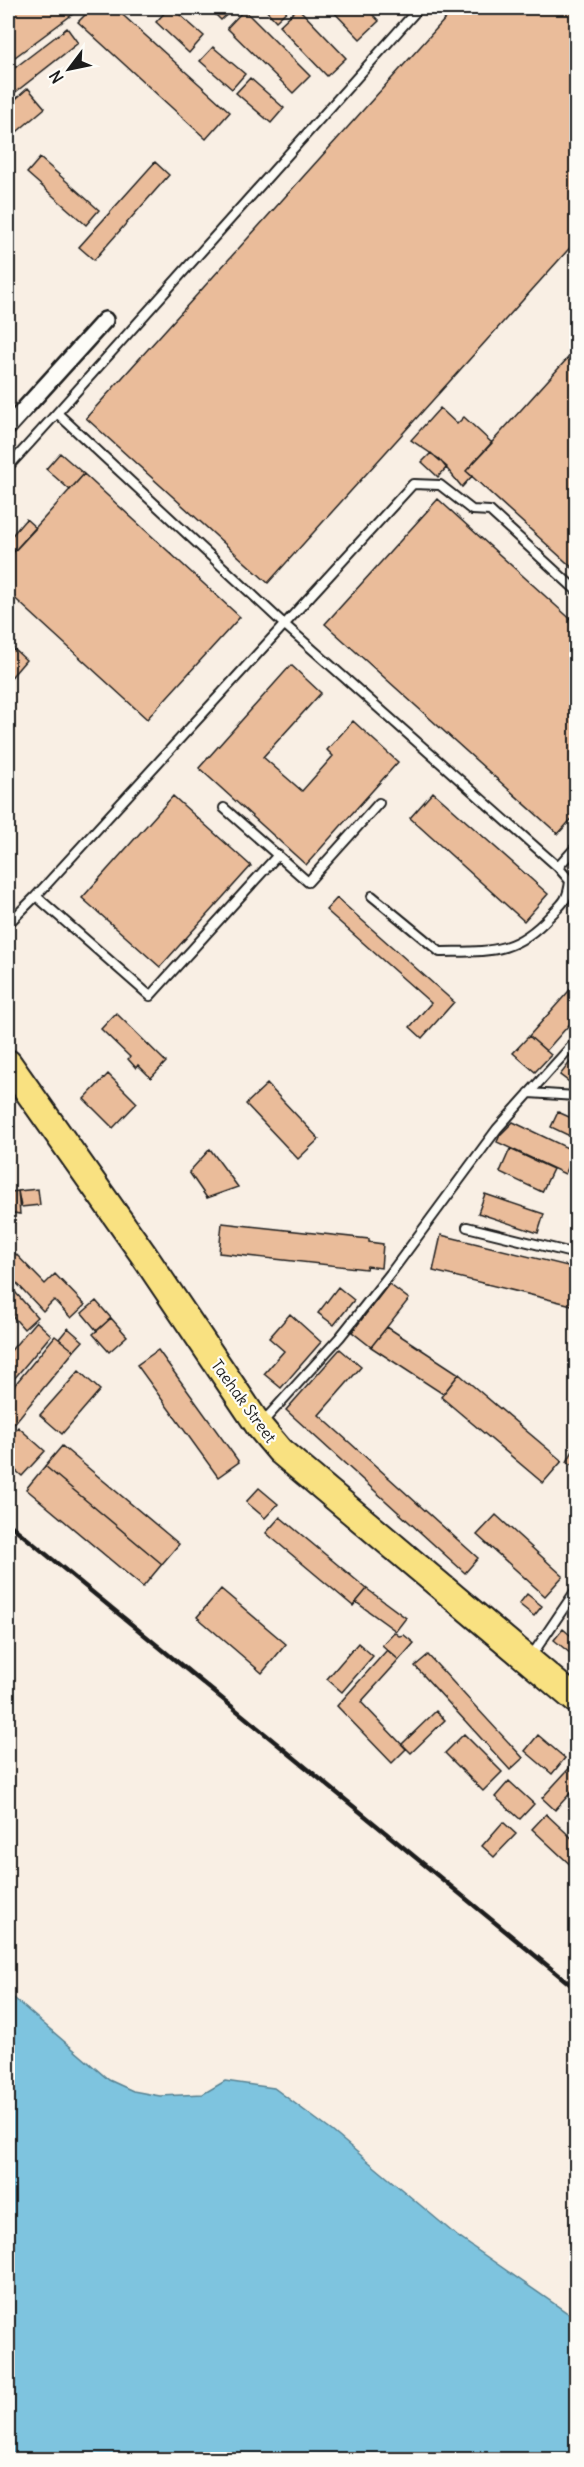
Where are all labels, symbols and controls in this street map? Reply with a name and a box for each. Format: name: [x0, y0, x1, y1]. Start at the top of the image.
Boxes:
north arrow: [39, 39, 99, 99]
text: N: [45, 67, 68, 87]
street label: Taehak Street: [207, 1355, 281, 1447]

